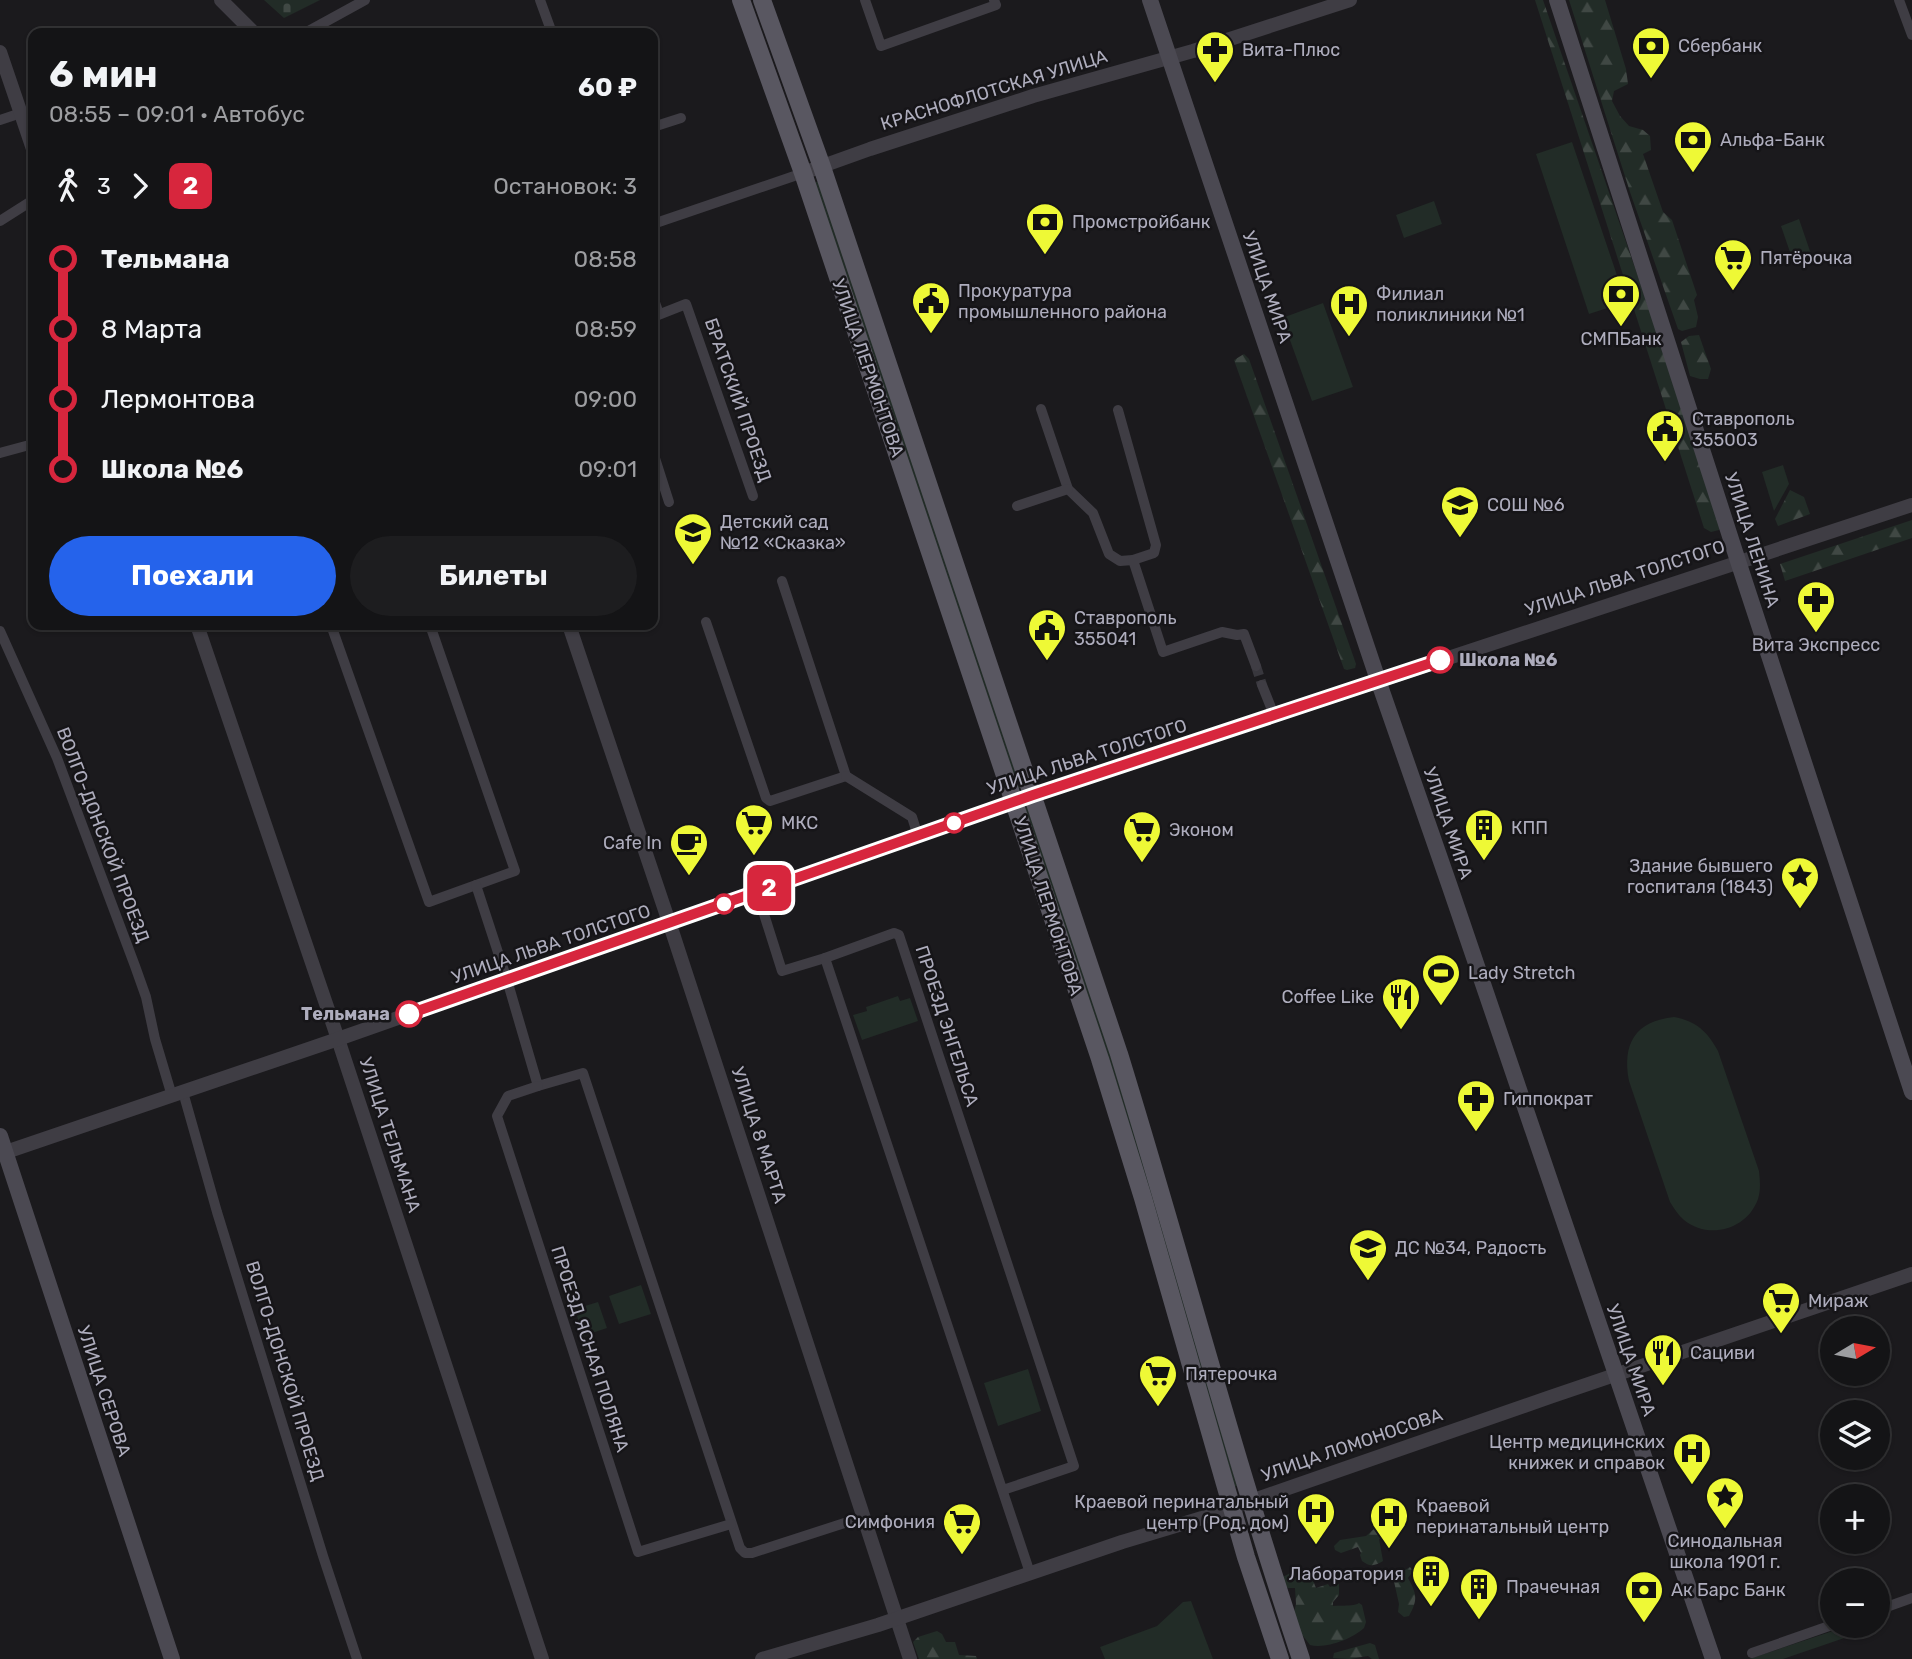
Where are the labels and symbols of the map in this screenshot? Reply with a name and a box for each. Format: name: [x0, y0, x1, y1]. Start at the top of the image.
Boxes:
bank icon: Сбербанк: [1630, 25, 1672, 80]
pharmacy icon: Вита-Плюс: [1194, 29, 1236, 84]
place label: Сбербанк: [1678, 35, 1763, 57]
place label: Вита-Плюс: [1242, 39, 1340, 61]
street label: КРАСНОФЛОТСКАЯ УЛИЦА: [878, 45, 1110, 135]
bank icon: Альфа-Банк: [1672, 119, 1714, 174]
place label: Альфа-Банк: [1720, 129, 1825, 151]
bank icon: Промстройбанк: [1024, 201, 1066, 256]
place label: Промстройбанк: [1072, 211, 1211, 233]
street label: УЛИЦА МИРА: [1238, 228, 1296, 346]
supermarket icon: Пятёрочка: [1712, 237, 1754, 292]
place label: Пятёрочка: [1760, 247, 1853, 269]
bank icon: СМПБанк: [1600, 273, 1642, 328]
street label: УЛИЦА ЛЕРМОНТОВА: [827, 276, 909, 460]
public building icon: Прокуратура промышленного района: [910, 280, 952, 335]
place label: Прокуратура промышленного района: [958, 280, 1167, 323]
hospital icon: Филиал поликлиники №1: [1328, 283, 1370, 338]
place label: Филиал поликлиники №1: [1376, 283, 1525, 326]
street label: БРАТСКИЙ ПРОЕЗД: [700, 315, 776, 485]
place label: СМПБанк: [1580, 328, 1662, 350]
public building icon: Ставрополь 355003: [1644, 408, 1686, 463]
place label: Ставрополь 355003: [1692, 408, 1795, 451]
street label: УЛИЦА ЛЕНИНА: [1720, 470, 1784, 610]
school or university icon: СОШ №6: [1439, 484, 1481, 539]
place label: СОШ №6: [1487, 494, 1565, 516]
school or university icon: Детский сад №12 «Сказка»: [672, 511, 714, 566]
place label: Детский сад №12 «Сказка»: [720, 511, 846, 554]
street label: УЛИЦА ЛЬВА ТОЛСТОГО: [1522, 535, 1728, 621]
pharmacy icon: Вита Экспресс: [1795, 579, 1837, 634]
public building icon: Ставрополь 355041: [1026, 607, 1068, 662]
place label: Ставрополь 355041: [1074, 607, 1177, 650]
place label: Вита Экспресс: [1752, 634, 1880, 656]
marker: Школа №6: [1427, 647, 1453, 673]
place label: Школа №6: [1459, 649, 1558, 671]
street label: УЛИЦА ЛЬВА ТОЛСТОГО: [984, 714, 1190, 800]
street label: ВОЛГО-ДОНСКОЙ ПРОЕЗД: [52, 724, 154, 946]
street label: УЛИЦА МИРА: [1419, 764, 1477, 882]
supermarket icon: МКС: [733, 802, 775, 857]
building icon: КПП: [1463, 807, 1505, 862]
supermarket icon: Эконом: [1121, 809, 1163, 864]
place label: МКС: [781, 812, 818, 834]
unlabelled marker: [944, 813, 964, 833]
street label: УЛИЦА ЛЕРМОНТОВА: [1009, 814, 1087, 998]
place label: КПП: [1511, 817, 1548, 839]
place label: Эконом: [1169, 819, 1234, 841]
cafe icon: Cafe In: [668, 822, 710, 877]
place label: Cafe In: [603, 832, 662, 854]
place label: Здание бывшего госпиталя (1843): [1627, 855, 1773, 898]
place icon: Здание бывшего госпиталя (1843): [1779, 855, 1821, 910]
line badge: 2: [746, 865, 792, 911]
unlabelled marker: [714, 894, 734, 914]
street label: УЛИЦА ЛЬВА ТОЛСТОГО: [449, 900, 653, 988]
street label: ПРОЕЗД ЭНГЕЛЬСА: [911, 943, 983, 1109]
sports icon: Lady Stretch: [1420, 952, 1462, 1007]
place label: Lady Stretch: [1468, 962, 1576, 984]
restaurant icon: Coffee Like: [1380, 976, 1422, 1031]
place label: Coffee Like: [1282, 986, 1374, 1008]
marker: Тельмана: [396, 1001, 422, 1027]
place label: Тельмана: [301, 1003, 390, 1025]
street label: УЛИЦА ТЕЛЬМАНА: [355, 1055, 425, 1215]
street label: УЛИЦА 8 МАРТА: [727, 1064, 791, 1206]
pharmacy icon: Гиппократ: [1455, 1078, 1497, 1133]
place label: Гиппократ: [1503, 1088, 1593, 1110]
school or university icon: ДС №34, Радость: [1347, 1227, 1389, 1282]
place label: ДС №34, Радость: [1395, 1237, 1546, 1259]
street label: ПРОЕЗД ЯСНАЯ ПОЛЯНА: [546, 1243, 634, 1455]
street label: ВОЛГО-ДОНСКОЙ ПРОЕЗД: [241, 1258, 329, 1484]
supermarket icon: Мираж: [1760, 1280, 1802, 1335]
place label: Мираж: [1808, 1290, 1868, 1312]
street label: УЛИЦА МИРА: [1602, 1301, 1660, 1419]
north arrow: [1820, 1316, 1890, 1386]
street label: УЛИЦА СЕРОВА: [72, 1323, 136, 1459]
restaurant icon: Сациви: [1642, 1332, 1684, 1387]
place label: Сациви: [1690, 1342, 1755, 1364]
supermarket icon: Пятерочка: [1137, 1353, 1179, 1408]
place label: Пятерочка: [1185, 1363, 1278, 1385]
street label: УЛИЦА ЛОМОНОСОВА: [1258, 1404, 1446, 1486]
place label: Центр медицинских книжек и справок: [1489, 1431, 1665, 1474]
hospital icon: Центр медицинских книжек и справок: [1671, 1431, 1713, 1486]
place icon: Синодальная школа 1901 г.: [1704, 1475, 1746, 1530]
place label: Краевой перинатальный центр (Род. дом): [1074, 1491, 1289, 1534]
hospital icon: Краевой перинатальный центр (Род. дом): [1295, 1491, 1337, 1546]
hospital icon: Краевой перинатальный центр: [1368, 1495, 1410, 1550]
place label: Краевой перинатальный центр: [1416, 1495, 1609, 1538]
supermarket icon: Симфония: [941, 1501, 983, 1556]
place label: Симфония: [845, 1511, 935, 1533]
place label: Синодальная школа 1901 г.: [1667, 1530, 1783, 1573]
building icon: Лаборатория: [1410, 1553, 1452, 1608]
place label: Лаборатория: [1289, 1563, 1404, 1585]
building icon: Прачечная: [1458, 1566, 1500, 1621]
bank icon: Ак Барс Банк: [1623, 1569, 1665, 1624]
place label: Прачечная: [1506, 1576, 1600, 1598]
place label: Ак Барс Банк: [1671, 1579, 1786, 1601]

